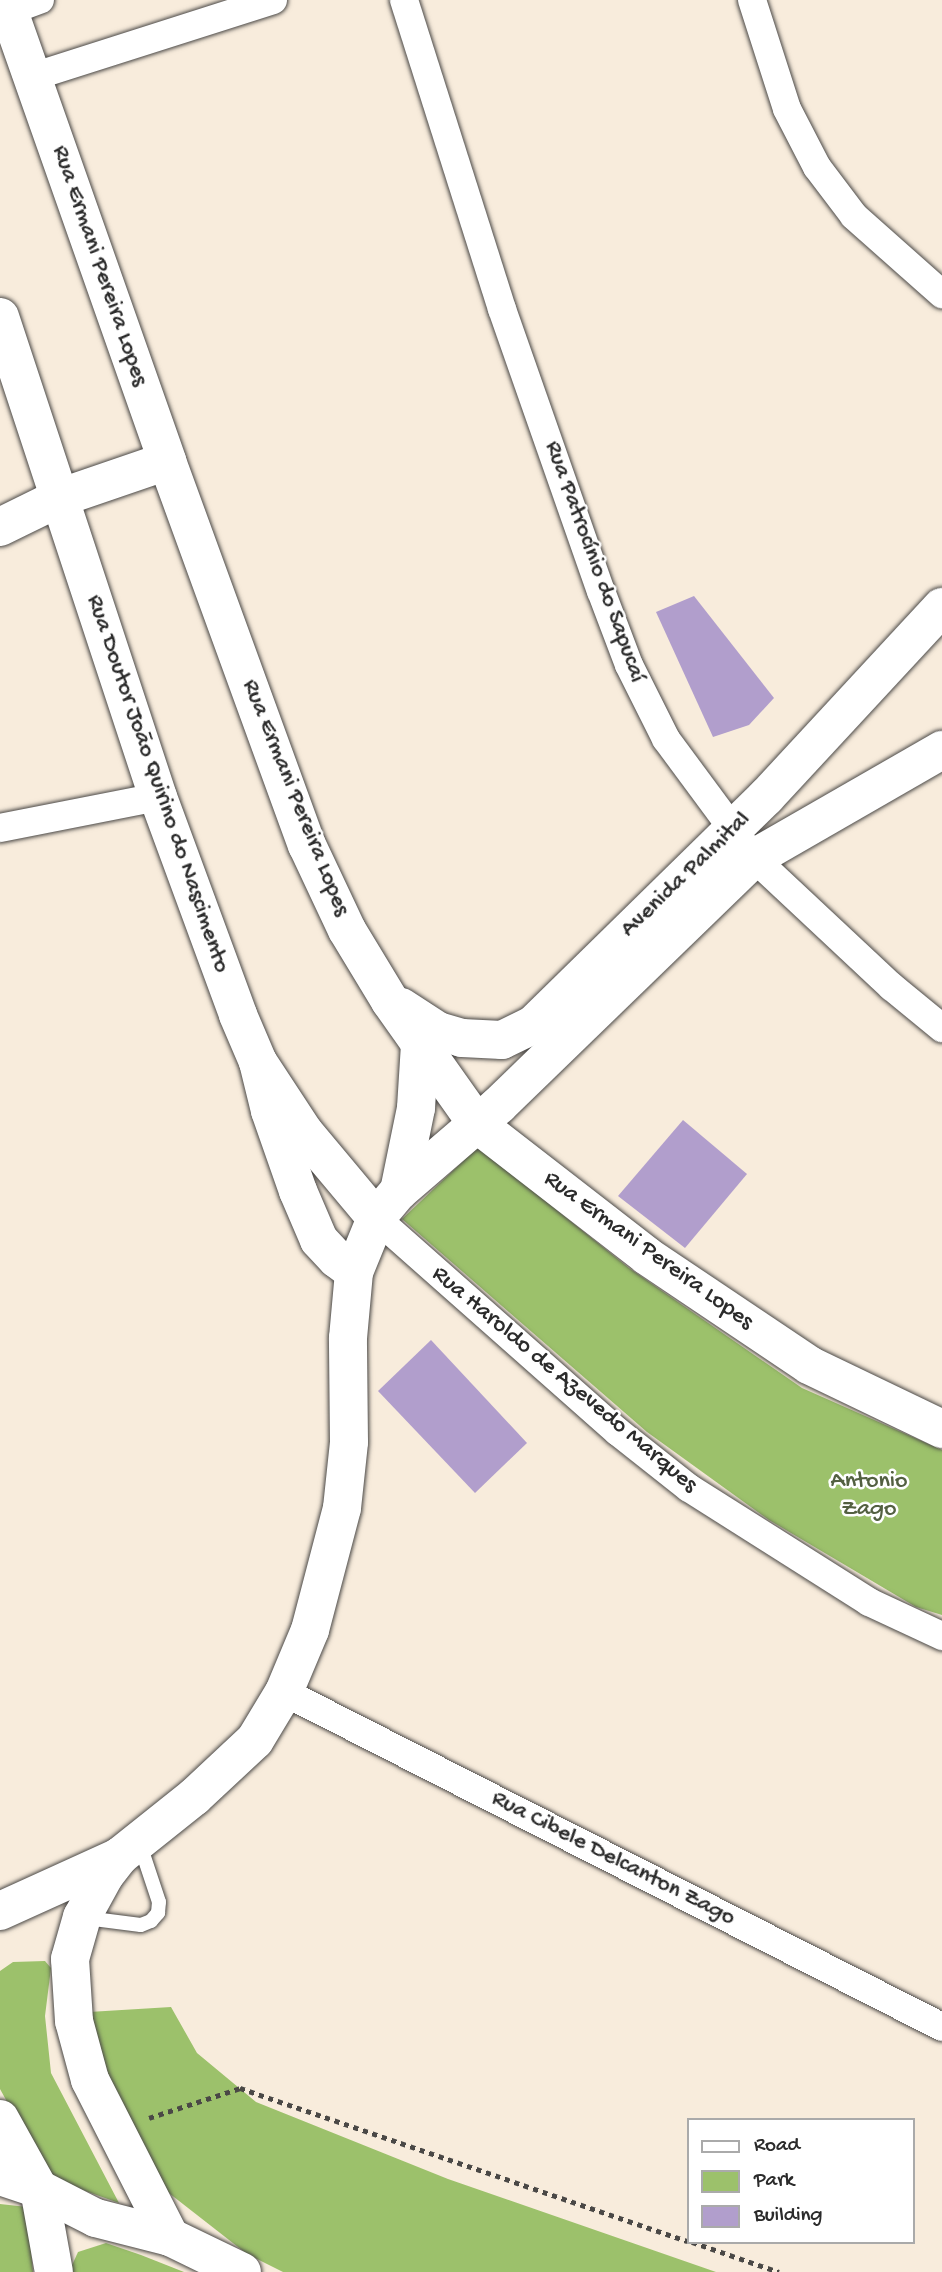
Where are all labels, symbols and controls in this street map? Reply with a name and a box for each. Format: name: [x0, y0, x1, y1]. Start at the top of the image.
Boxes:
street label: Rua Ermani Pereira Lopes: [44, 142, 154, 390]
street label: Rua Patrocínio do Sapucaí: [537, 437, 651, 687]
street label: Rua Doutor João Quirino do Nascimento: [79, 591, 235, 977]
street label: Rua Ermani Pereira Lopes: [234, 676, 356, 920]
street label: Avenida Palmital: [615, 806, 757, 944]
street label: Rua Ermani Pereira Lopes: [537, 1165, 759, 1337]
street label: Rua Haroldo de Azevedo Marques: [425, 1260, 703, 1500]
park label: Antonio Zago: [831, 1468, 907, 1524]
street label: Rua Cibele Delcanton Zago: [486, 1785, 740, 1933]
legend: [687, 2118, 914, 2244]
text: Road: [754, 2134, 800, 2159]
text: Park: [754, 2169, 794, 2194]
text: Building: [754, 2204, 823, 2229]

